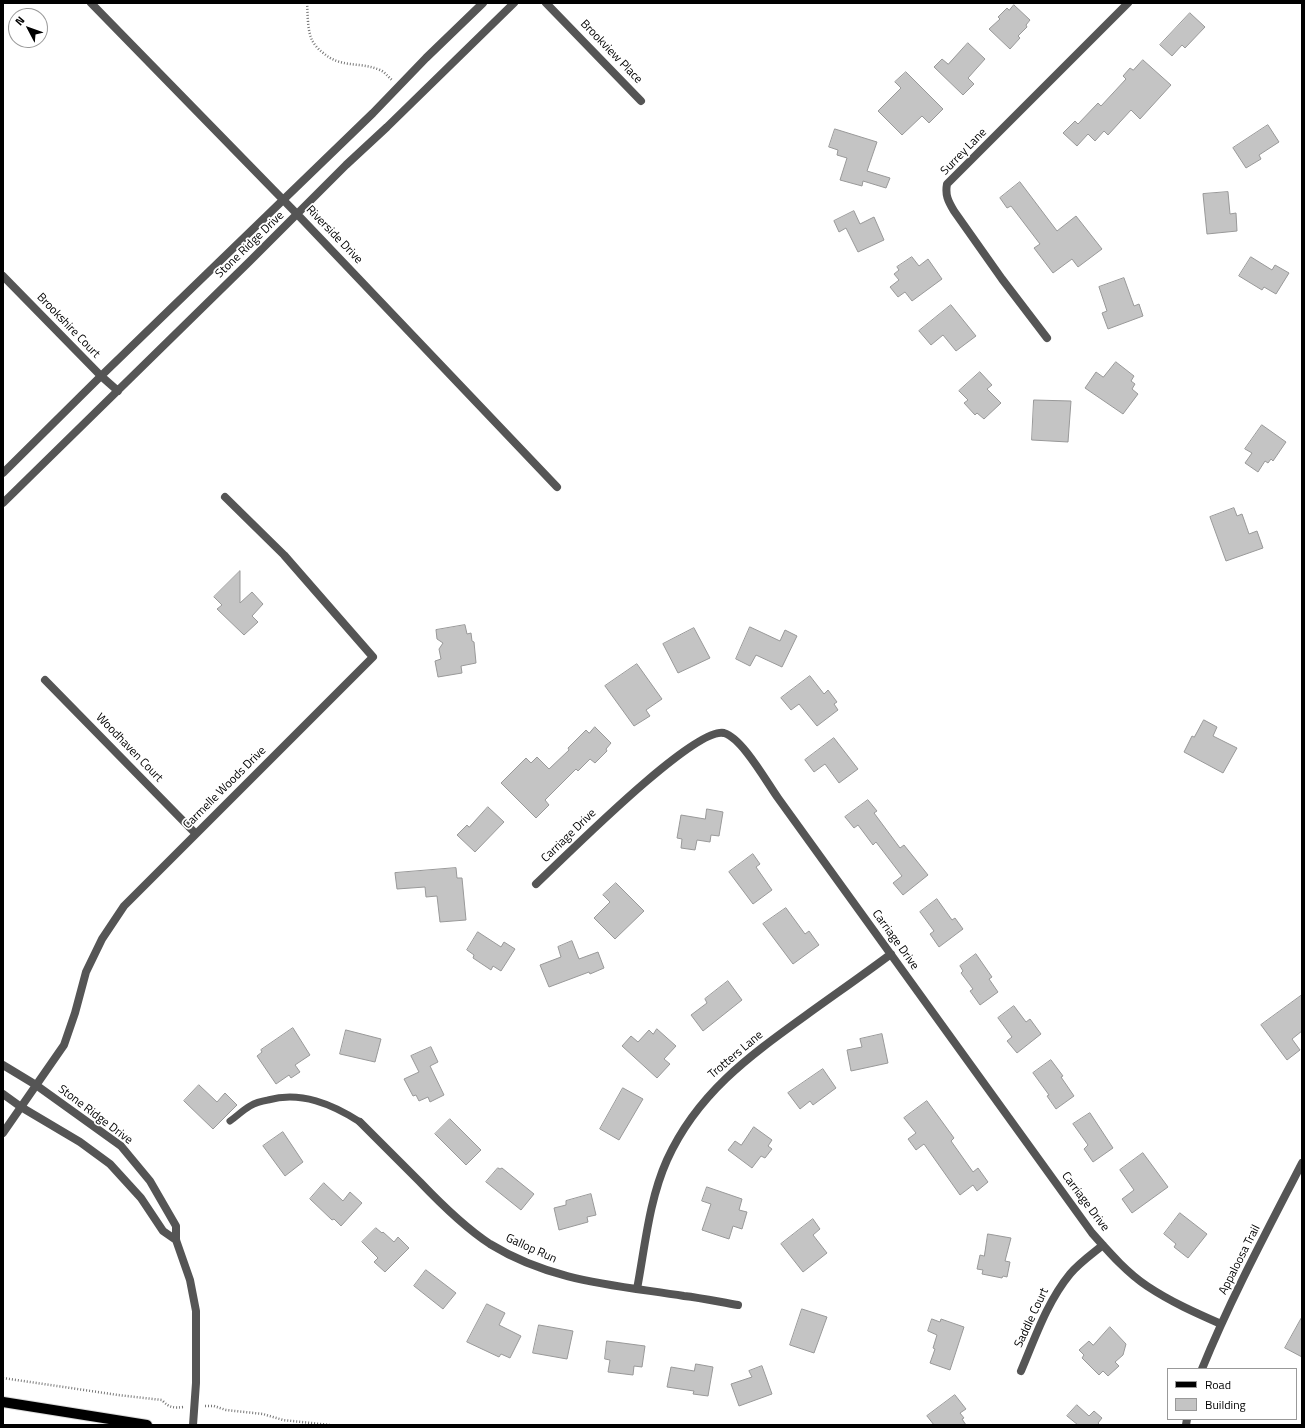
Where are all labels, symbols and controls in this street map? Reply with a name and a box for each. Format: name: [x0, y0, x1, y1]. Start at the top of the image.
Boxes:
north arrow: [8, 8, 48, 48]
text: N: [11, 13, 28, 29]
street label: Brookview Place: [577, 17, 645, 87]
street label: Surrey Lane: [938, 126, 990, 178]
street label: Riverside Drive: [303, 203, 365, 267]
street label: Stone Ridge Drive: [213, 209, 287, 281]
street label: Brookshire Court: [33, 291, 103, 361]
street label: Woodhaven Court: [93, 711, 165, 785]
street label: Carmelle Woods Drive: [181, 744, 269, 832]
street label: Carriage Drive: [539, 806, 599, 866]
street label: Carriage Drive: [868, 907, 922, 973]
street label: Trotters Lane: [706, 1028, 766, 1082]
street label: Stone Ridge Drive: [55, 1082, 135, 1148]
street label: Carriage Drive: [1058, 1169, 1112, 1235]
street label: Appaloosa Trail: [1216, 1223, 1264, 1297]
street label: Gallop Run: [503, 1231, 559, 1267]
street label: Saddle Court: [1012, 1286, 1052, 1350]
legend: [1167, 1368, 1297, 1420]
text: Road: [1205, 1375, 1231, 1394]
text: Building: [1205, 1395, 1246, 1414]

